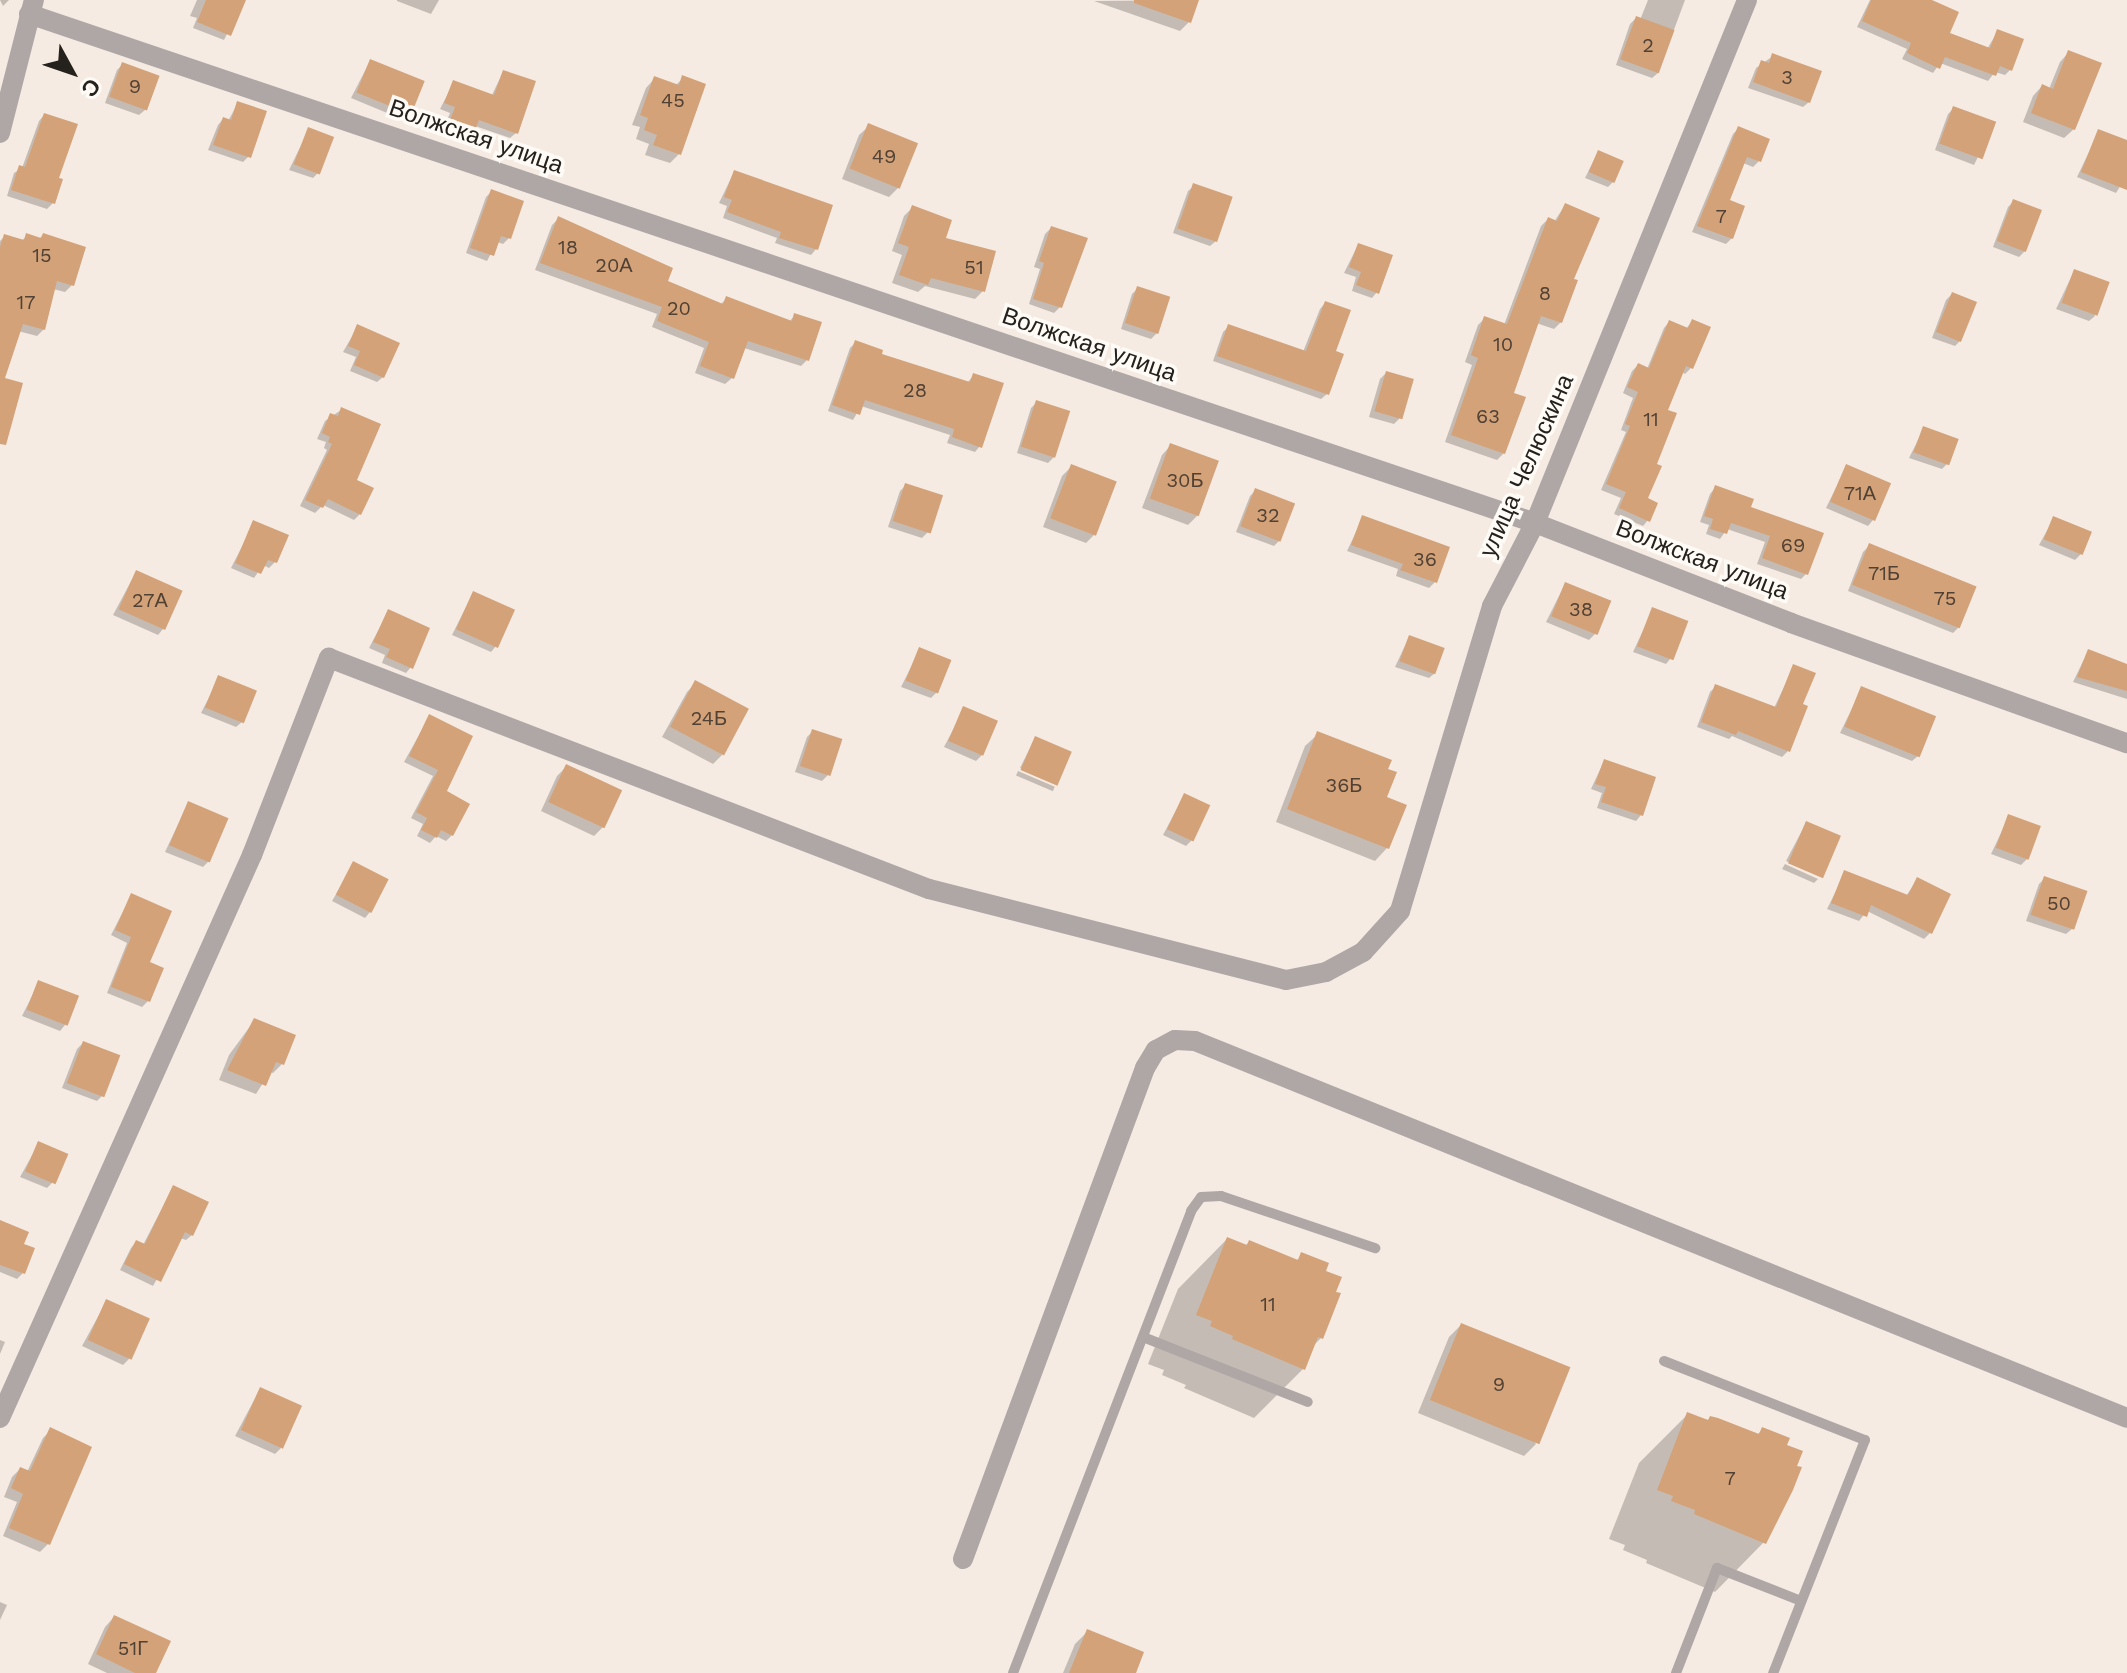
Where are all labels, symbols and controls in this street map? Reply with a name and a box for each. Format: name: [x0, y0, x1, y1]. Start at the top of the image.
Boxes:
north arrow: [32, 32, 112, 112]
house number: 2: [1642, 33, 1654, 57]
house number: 3: [1781, 65, 1793, 89]
text: С: [76, 74, 105, 102]
house number: 9: [129, 74, 141, 98]
house number: 45: [661, 88, 685, 112]
street label: Волжская улица: [385, 94, 567, 180]
house number: 49: [872, 144, 896, 168]
house number: 7: [1715, 204, 1727, 228]
house number: 18: [558, 235, 578, 259]
house number: 15: [32, 243, 52, 267]
house number: 20А: [595, 253, 633, 277]
house number: 51: [964, 255, 984, 279]
house number: 8: [1539, 281, 1551, 305]
house number: 17: [16, 290, 36, 314]
house number: 20: [667, 296, 691, 320]
street label: Волжская улица: [998, 302, 1180, 388]
house number: 10: [1493, 332, 1513, 356]
street label: улица Челюскина: [1474, 370, 1580, 562]
house number: 28: [903, 378, 927, 402]
house number: 63: [1476, 404, 1500, 428]
house number: 11: [1643, 407, 1659, 431]
house number: 30Б: [1166, 468, 1204, 492]
house number: 71А: [1844, 481, 1876, 505]
house number: 32: [1256, 503, 1280, 527]
street label: Волжская улица: [1612, 514, 1792, 606]
house number: 69: [1781, 533, 1805, 557]
house number: 36: [1413, 547, 1437, 571]
house number: 71Б: [1868, 561, 1900, 585]
house number: 75: [1934, 586, 1956, 610]
house number: 27А: [132, 588, 168, 612]
house number: 38: [1569, 597, 1593, 621]
house number: 24Б: [691, 706, 727, 730]
house number: 36Б: [1326, 773, 1362, 797]
house number: 50: [2047, 891, 2071, 915]
house number: 11: [1260, 1292, 1276, 1316]
house number: 9: [1493, 1372, 1505, 1396]
house number: 7: [1724, 1466, 1736, 1490]
house number: 51Г: [118, 1636, 148, 1660]

